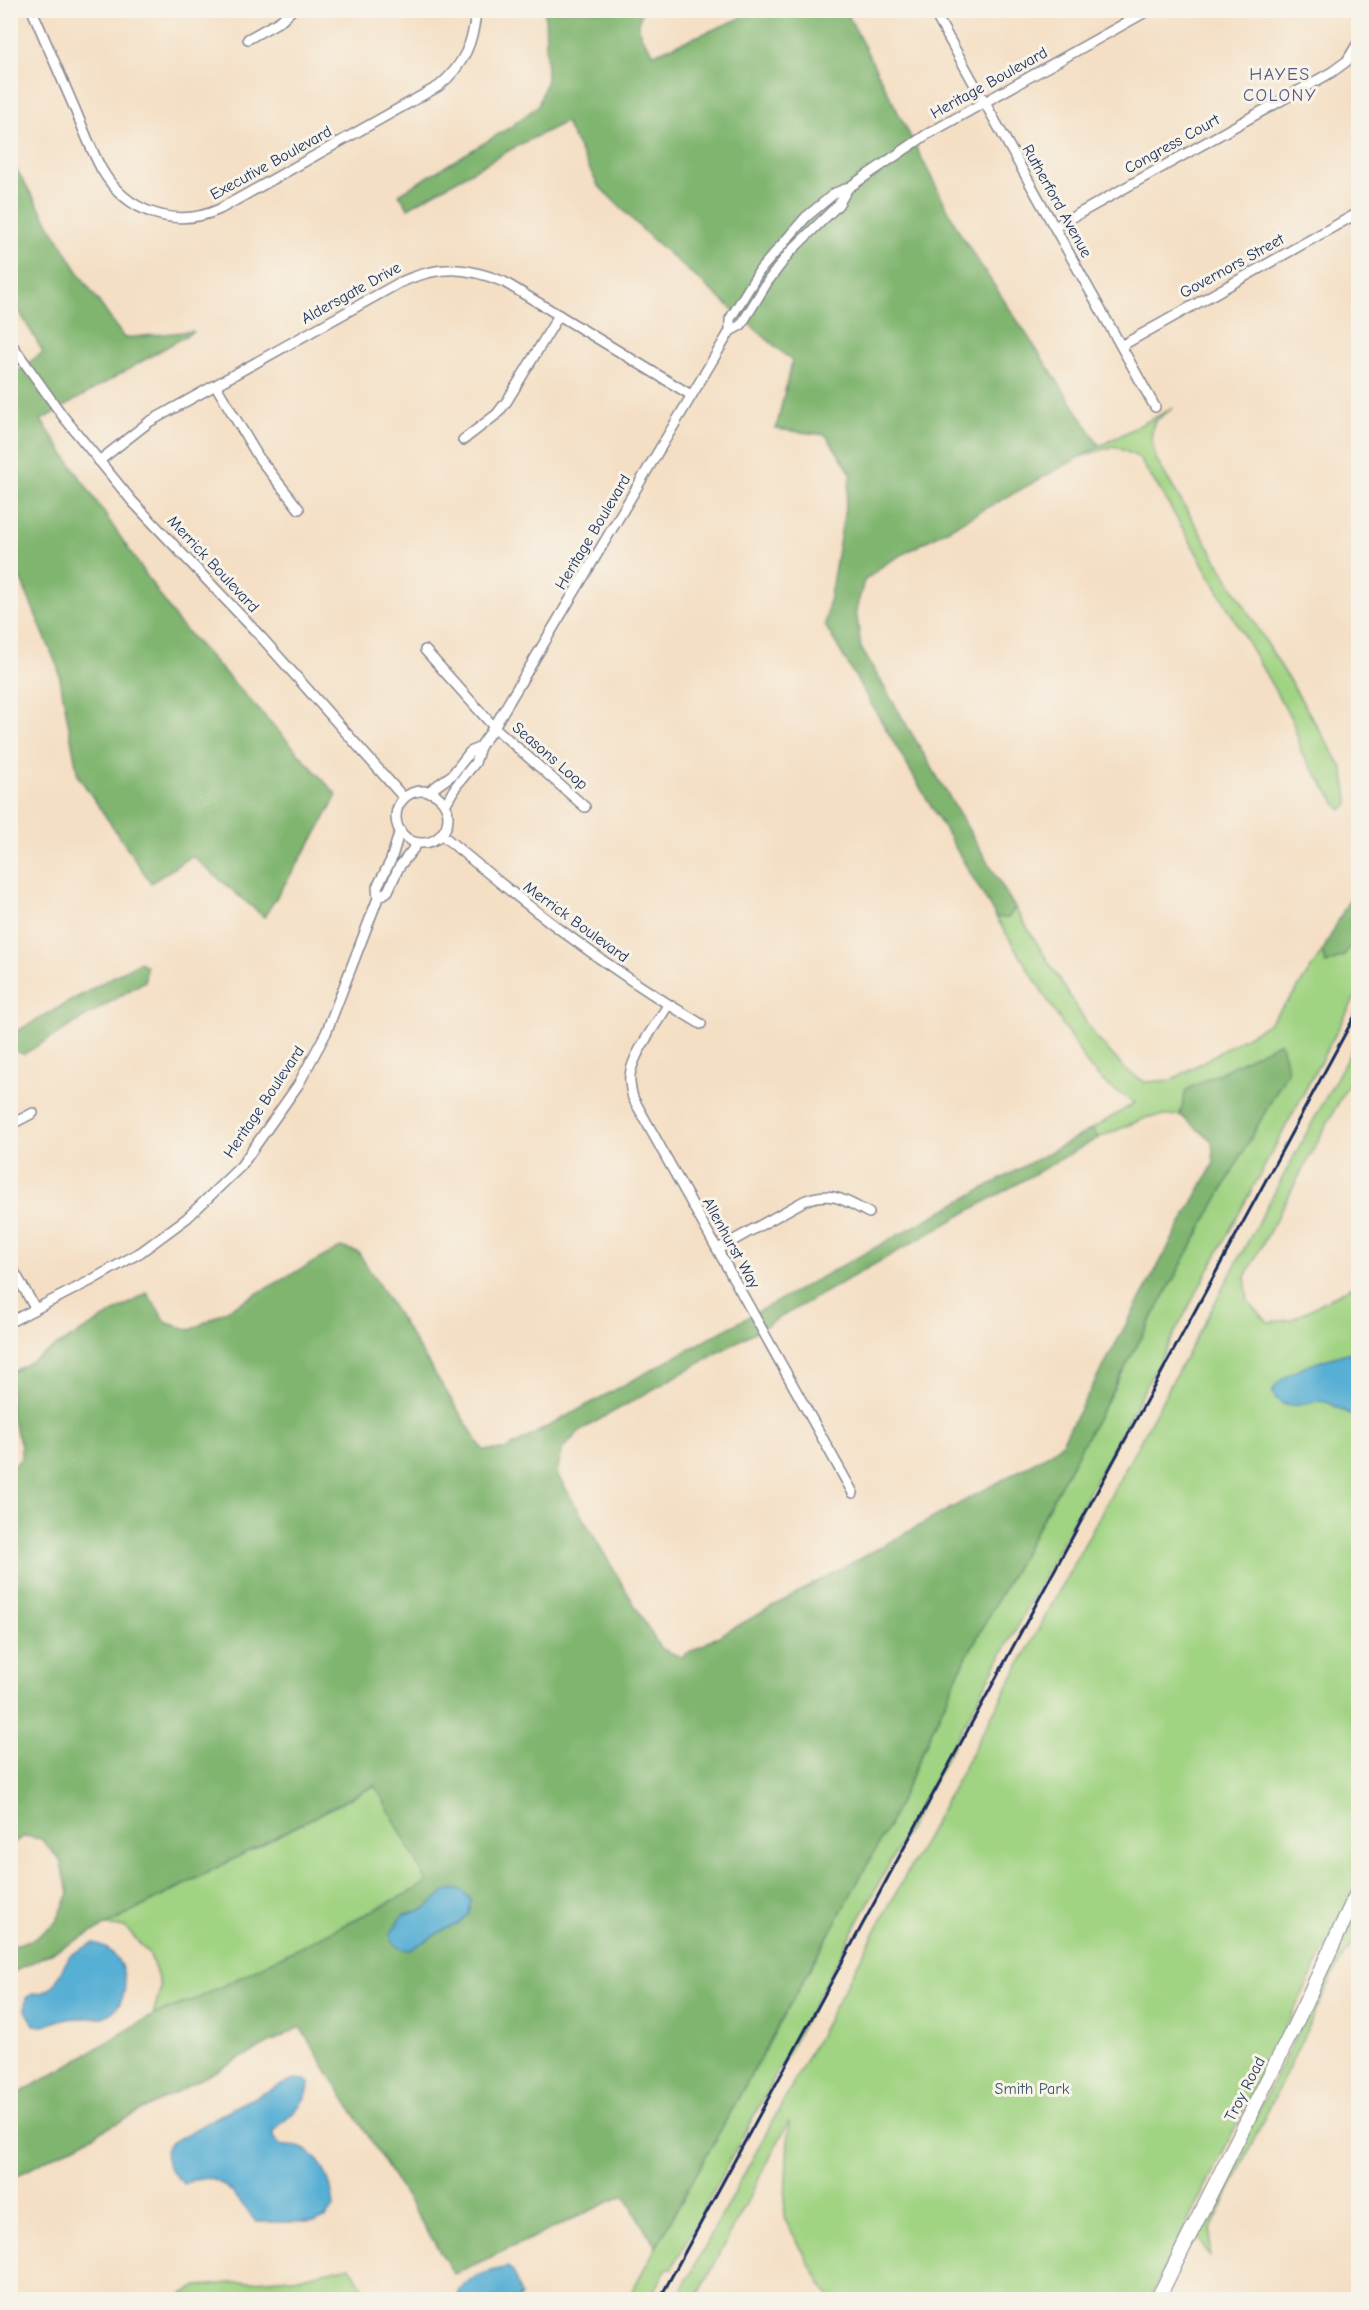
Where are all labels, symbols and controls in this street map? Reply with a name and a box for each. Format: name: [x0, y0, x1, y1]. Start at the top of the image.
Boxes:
street label: Heritage Boulevard: [927, 43, 1051, 123]
district label: HAYES COLONY: [1243, 64, 1317, 106]
street label: Congress Court: [1121, 110, 1223, 178]
street label: Executive Boulevard: [207, 122, 335, 204]
street label: Rutherford Avenue: [1019, 141, 1095, 261]
street label: Governors Street: [1177, 230, 1288, 302]
street label: Aldersgate Drive: [298, 258, 404, 328]
street label: Heritage Boulevard: [552, 471, 634, 593]
street label: Merrick Boulevard: [164, 512, 262, 616]
street label: Seasons Loop: [509, 718, 591, 794]
street label: Merrick Boulevard: [520, 878, 632, 966]
street label: Heritage Boulevard: [220, 1043, 308, 1161]
street label: Allenhurst Way: [699, 1194, 764, 1292]
street label: Troy Road: [1221, 2054, 1269, 2124]
park label: Smith Park: [995, 2080, 1070, 2098]

